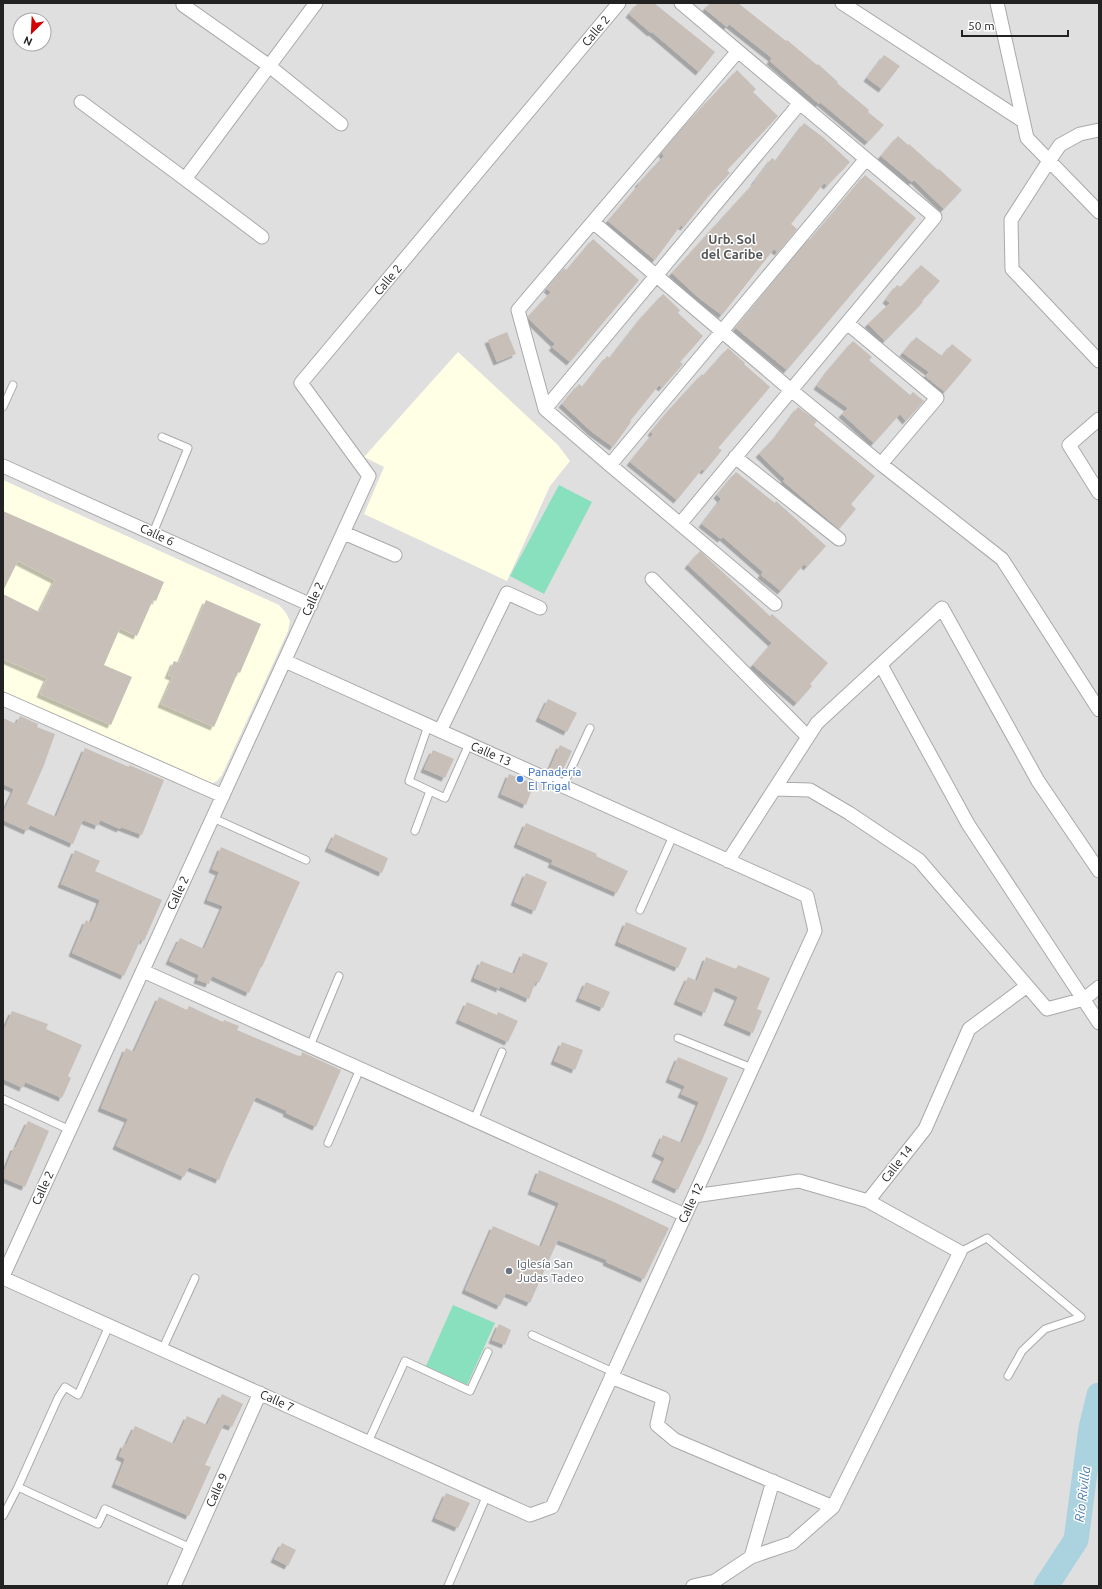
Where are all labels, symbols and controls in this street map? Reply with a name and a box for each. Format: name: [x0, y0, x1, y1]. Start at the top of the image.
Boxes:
north arrow: [12, 12, 52, 52]
scale bar: [962, 12, 1068, 38]
street label: Calle 2: [579, 13, 612, 49]
text: 50 m: [968, 19, 995, 32]
text: N: [22, 34, 34, 48]
district label: Urb. Sol del Caribe: [701, 232, 763, 261]
street label: Calle 2: [371, 262, 404, 298]
street label: Calle 6: [138, 521, 176, 548]
street label: Calle 2: [299, 580, 326, 618]
street label: Calle 13: [469, 739, 513, 768]
place label: Panadería El Trigal: [528, 765, 582, 792]
marker: Panadería El Trigal: [515, 774, 525, 784]
street label: Calle 2: [164, 874, 191, 912]
street label: Calle 14: [878, 1143, 915, 1185]
street label: Calle 2: [29, 1169, 56, 1207]
street label: Calle 12: [676, 1181, 705, 1225]
place label: Iglesía San Judas Tadeo: [517, 1257, 584, 1284]
marker: Iglesía San Judas Tadeo: [504, 1266, 514, 1276]
street label: Calle 7: [258, 1387, 296, 1414]
water label: Río Rivilla: [1072, 1465, 1092, 1523]
street label: Calle 9: [203, 1471, 230, 1509]

